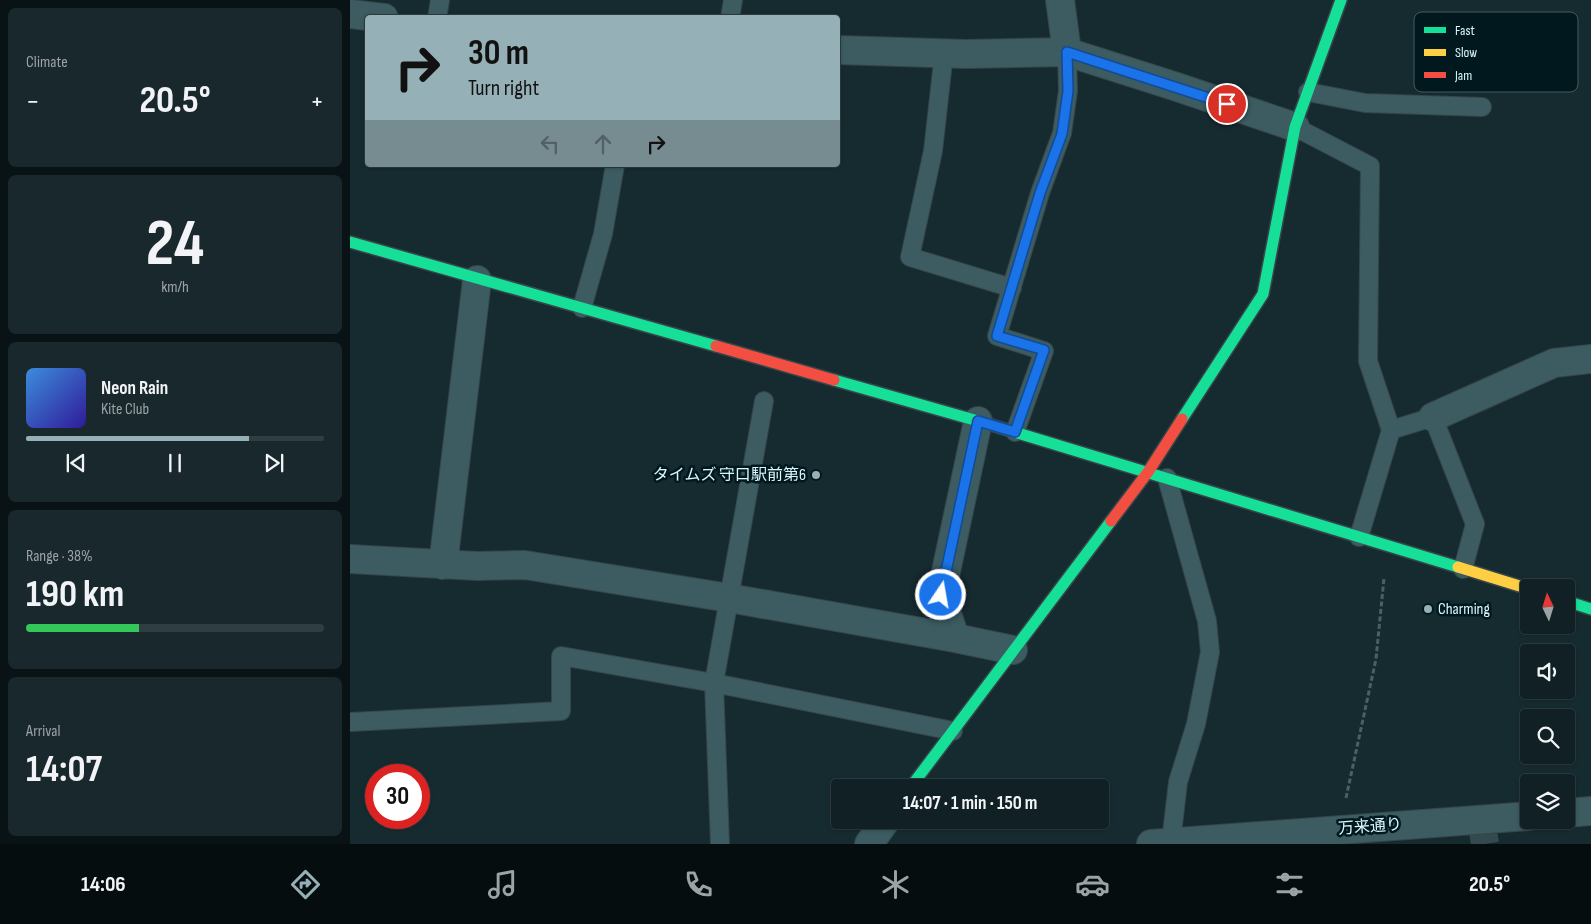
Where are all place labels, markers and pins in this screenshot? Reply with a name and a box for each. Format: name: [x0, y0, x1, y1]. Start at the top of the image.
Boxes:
pin: [1206, 83, 1248, 125]
place label: タイムズ 守口駅前第6: [653, 466, 806, 485]
marker: タイムズ 守口駅前第6: [810, 469, 822, 481]
place label: Charming: [1438, 600, 1490, 619]
marker: Charming: [1422, 603, 1434, 615]

